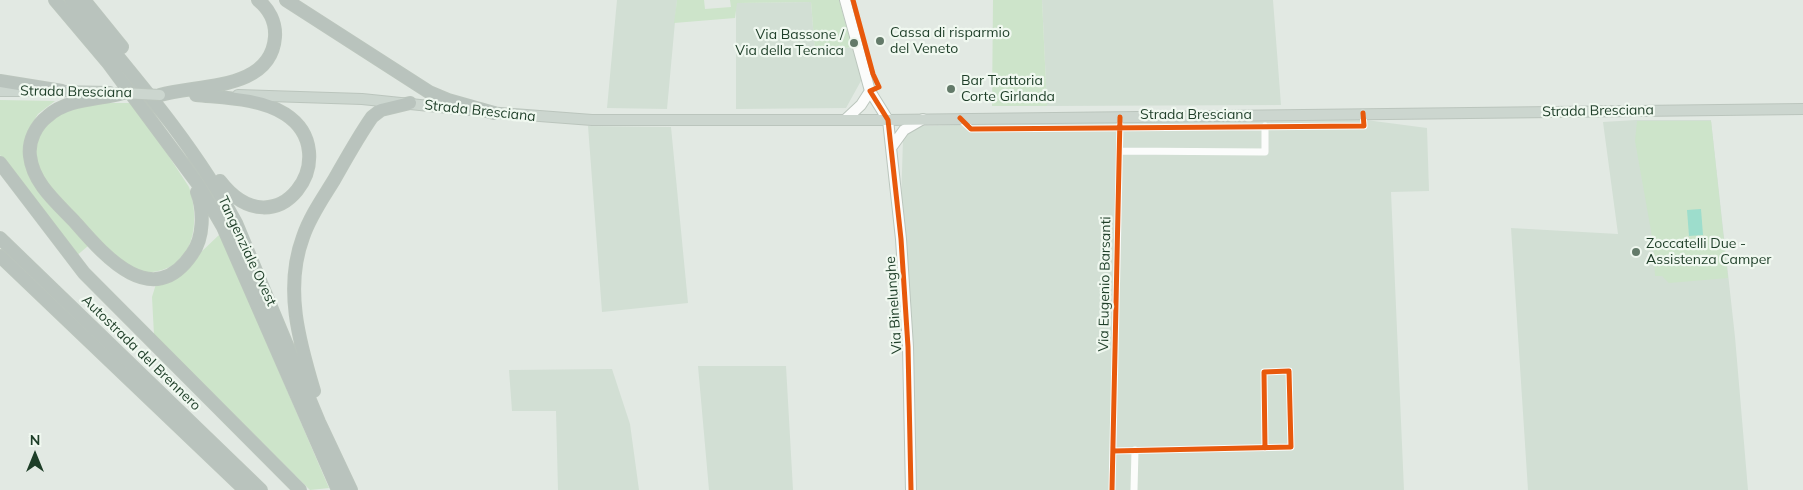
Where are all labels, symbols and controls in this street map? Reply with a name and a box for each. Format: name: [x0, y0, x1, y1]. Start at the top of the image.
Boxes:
place label: Cassa di risparmio del Veneto: [890, 25, 1010, 58]
place label: Via Bassone / Via della Tecnica: [735, 27, 844, 59]
marker: Cassa di risparmio del Veneto: [874, 35, 886, 47]
marker: Via Bassone / Via della Tecnica: [848, 37, 860, 49]
place label: Bar Trattoria Corte Girlanda: [961, 73, 1055, 105]
street label: Strada Bresciana: [20, 83, 132, 101]
marker: Bar Trattoria Corte Girlanda: [945, 83, 957, 95]
street label: Strada Bresciana: [424, 97, 536, 125]
street label: Strada Bresciana: [1542, 102, 1654, 120]
street label: Strada Bresciana: [1140, 107, 1252, 123]
street label: Tangenziale Ovest: [214, 193, 280, 309]
street label: Via Eugenio Barsanti: [1095, 216, 1115, 352]
place label: Zoccatelli Due - Assistenza Camper: [1646, 236, 1771, 268]
marker: Zoccatelli Due - Assistenza Camper: [1630, 246, 1642, 258]
street label: Via Binelunghe: [882, 256, 906, 354]
street label: Autostrada del Brennero: [78, 292, 204, 414]
north arrow: [10, 430, 60, 480]
text: N: [30, 431, 40, 449]

